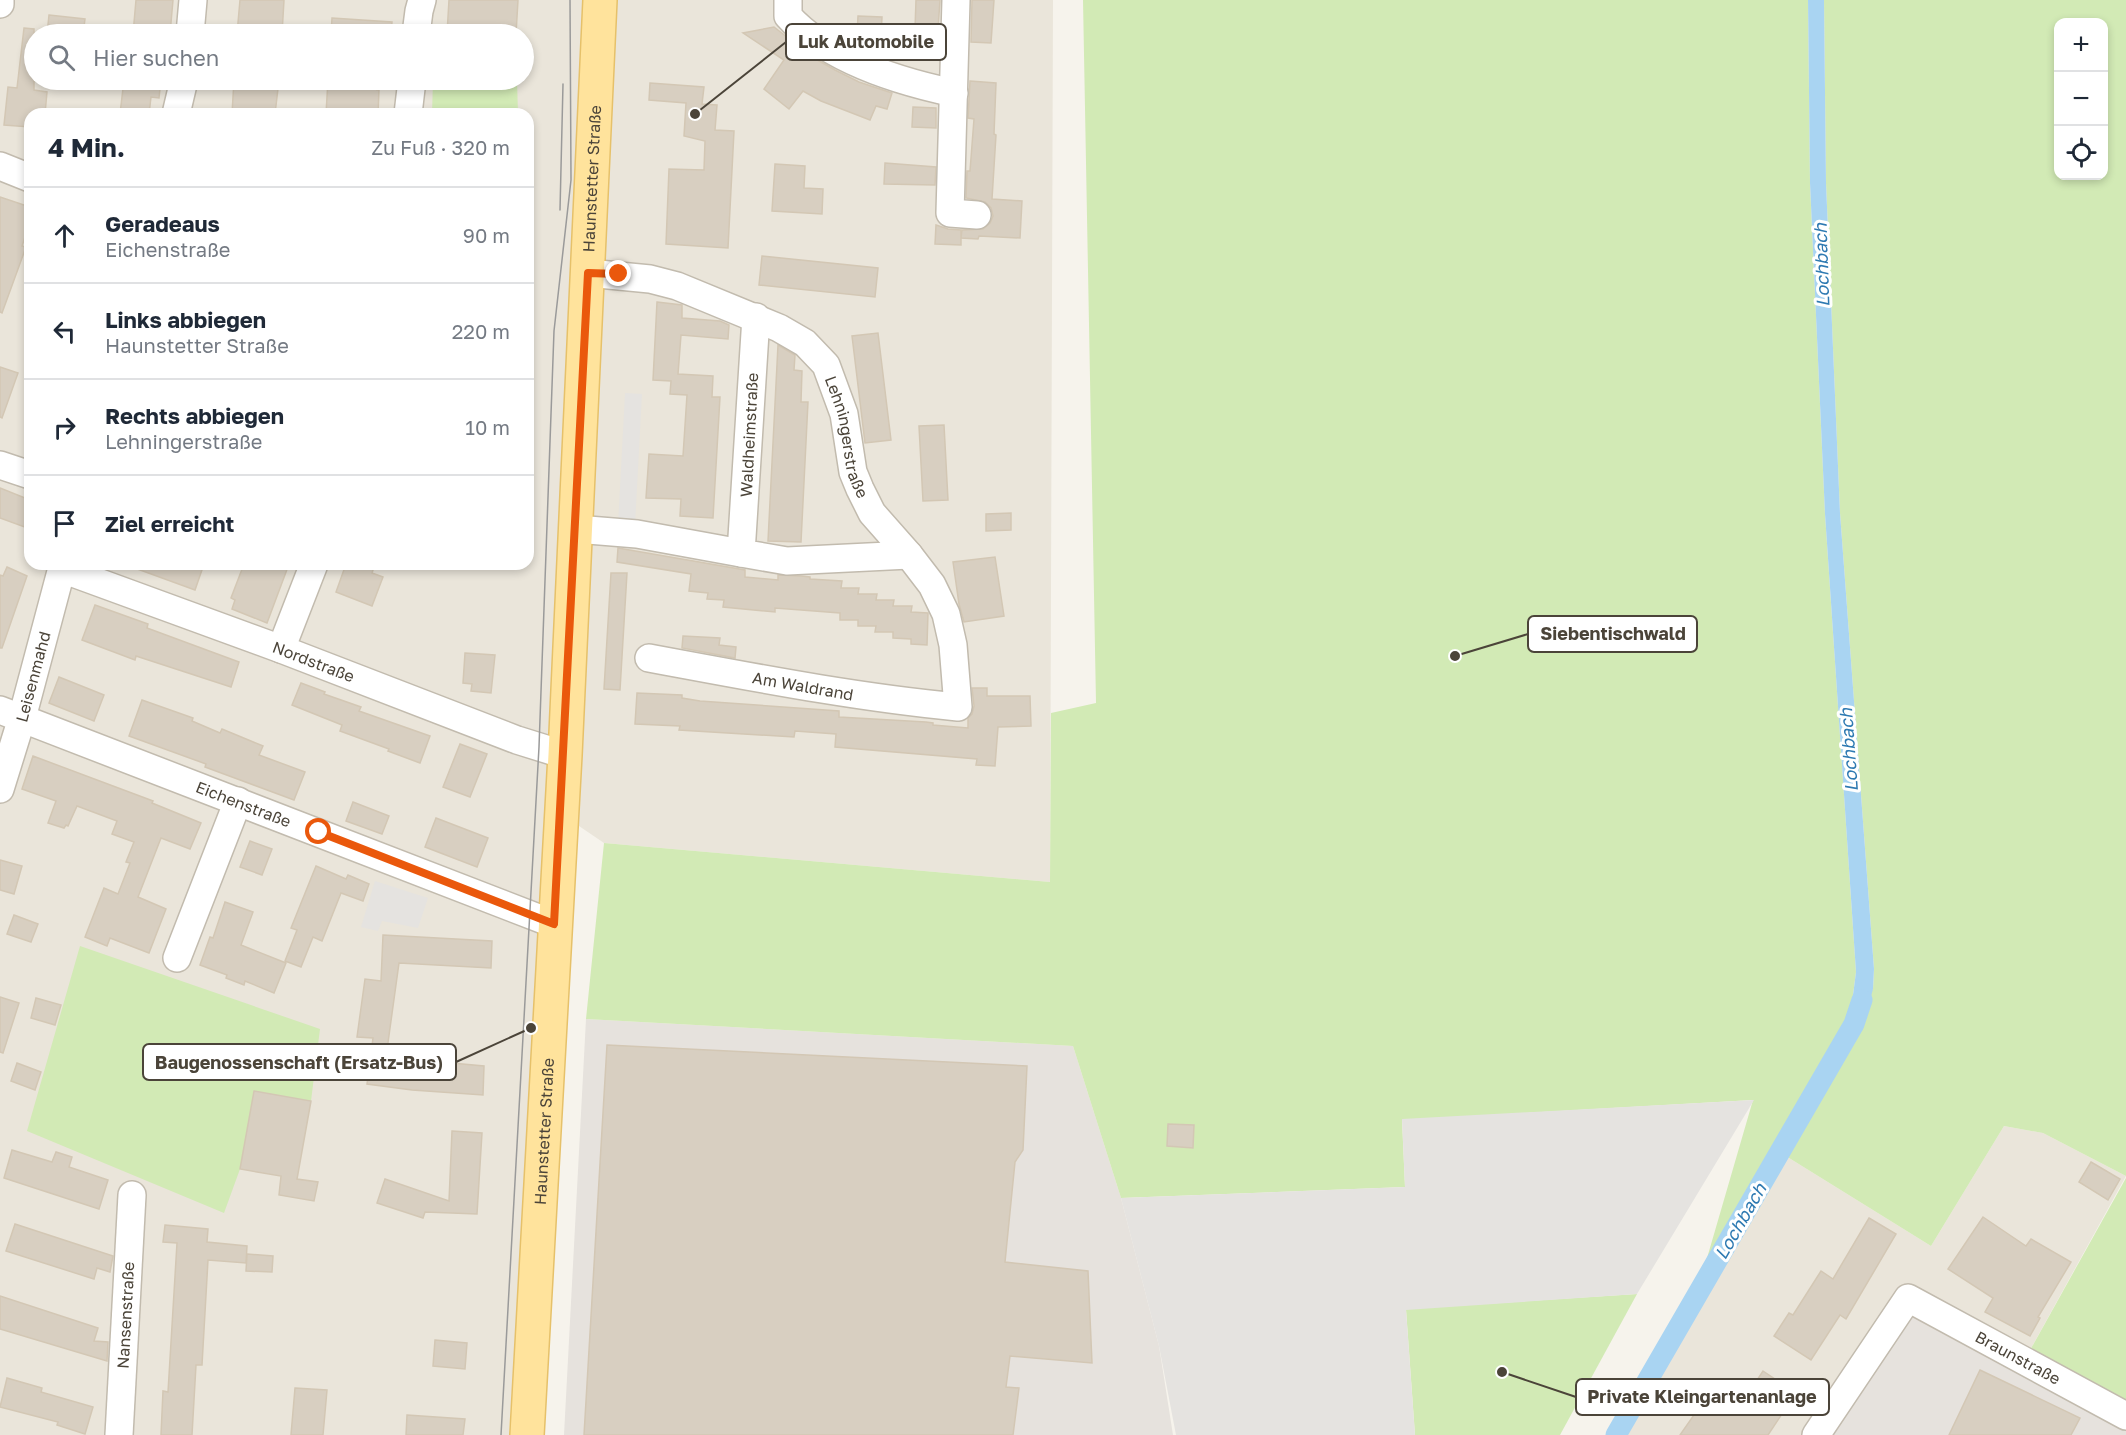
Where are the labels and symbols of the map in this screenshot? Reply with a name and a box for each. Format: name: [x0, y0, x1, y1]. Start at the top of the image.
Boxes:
callout: Luk Automobile: [786, 24, 946, 60]
text: Luk Automobile: [798, 30, 934, 52]
street label: Haunstetter Straße: [578, 105, 605, 253]
water label: Lochbach: [1809, 222, 1833, 307]
route end: [605, 260, 631, 286]
street label: Waldheimstraße: [736, 372, 762, 498]
street label: Lehningerstraße: [821, 373, 873, 501]
callout: Siebentischwald: [1528, 616, 1697, 652]
text: Siebentischwald: [1540, 622, 1686, 644]
street label: Leisenmahd: [11, 629, 55, 724]
street label: Nordstraße: [270, 637, 357, 686]
street label: Am Waldrand: [751, 667, 855, 705]
water label: Lochbach: [1834, 706, 1862, 793]
street label: Eichenstraße: [193, 777, 294, 831]
route start: [305, 818, 331, 844]
callout: Baugenossenschaft (Ersatz-Bus): [143, 1044, 456, 1080]
text: Baugenossenschaft (Ersatz-Bus): [155, 1051, 443, 1073]
street label: Haunstetter Straße: [530, 1057, 558, 1205]
water label: Lochbach: [1710, 1178, 1771, 1263]
street label: Nansenstraße: [113, 1261, 138, 1369]
street label: Braunstraße: [1972, 1326, 2064, 1389]
callout: Private Kleingartenanlage: [1576, 1379, 1829, 1415]
text: Private Kleingartenanlage: [1587, 1385, 1817, 1407]

